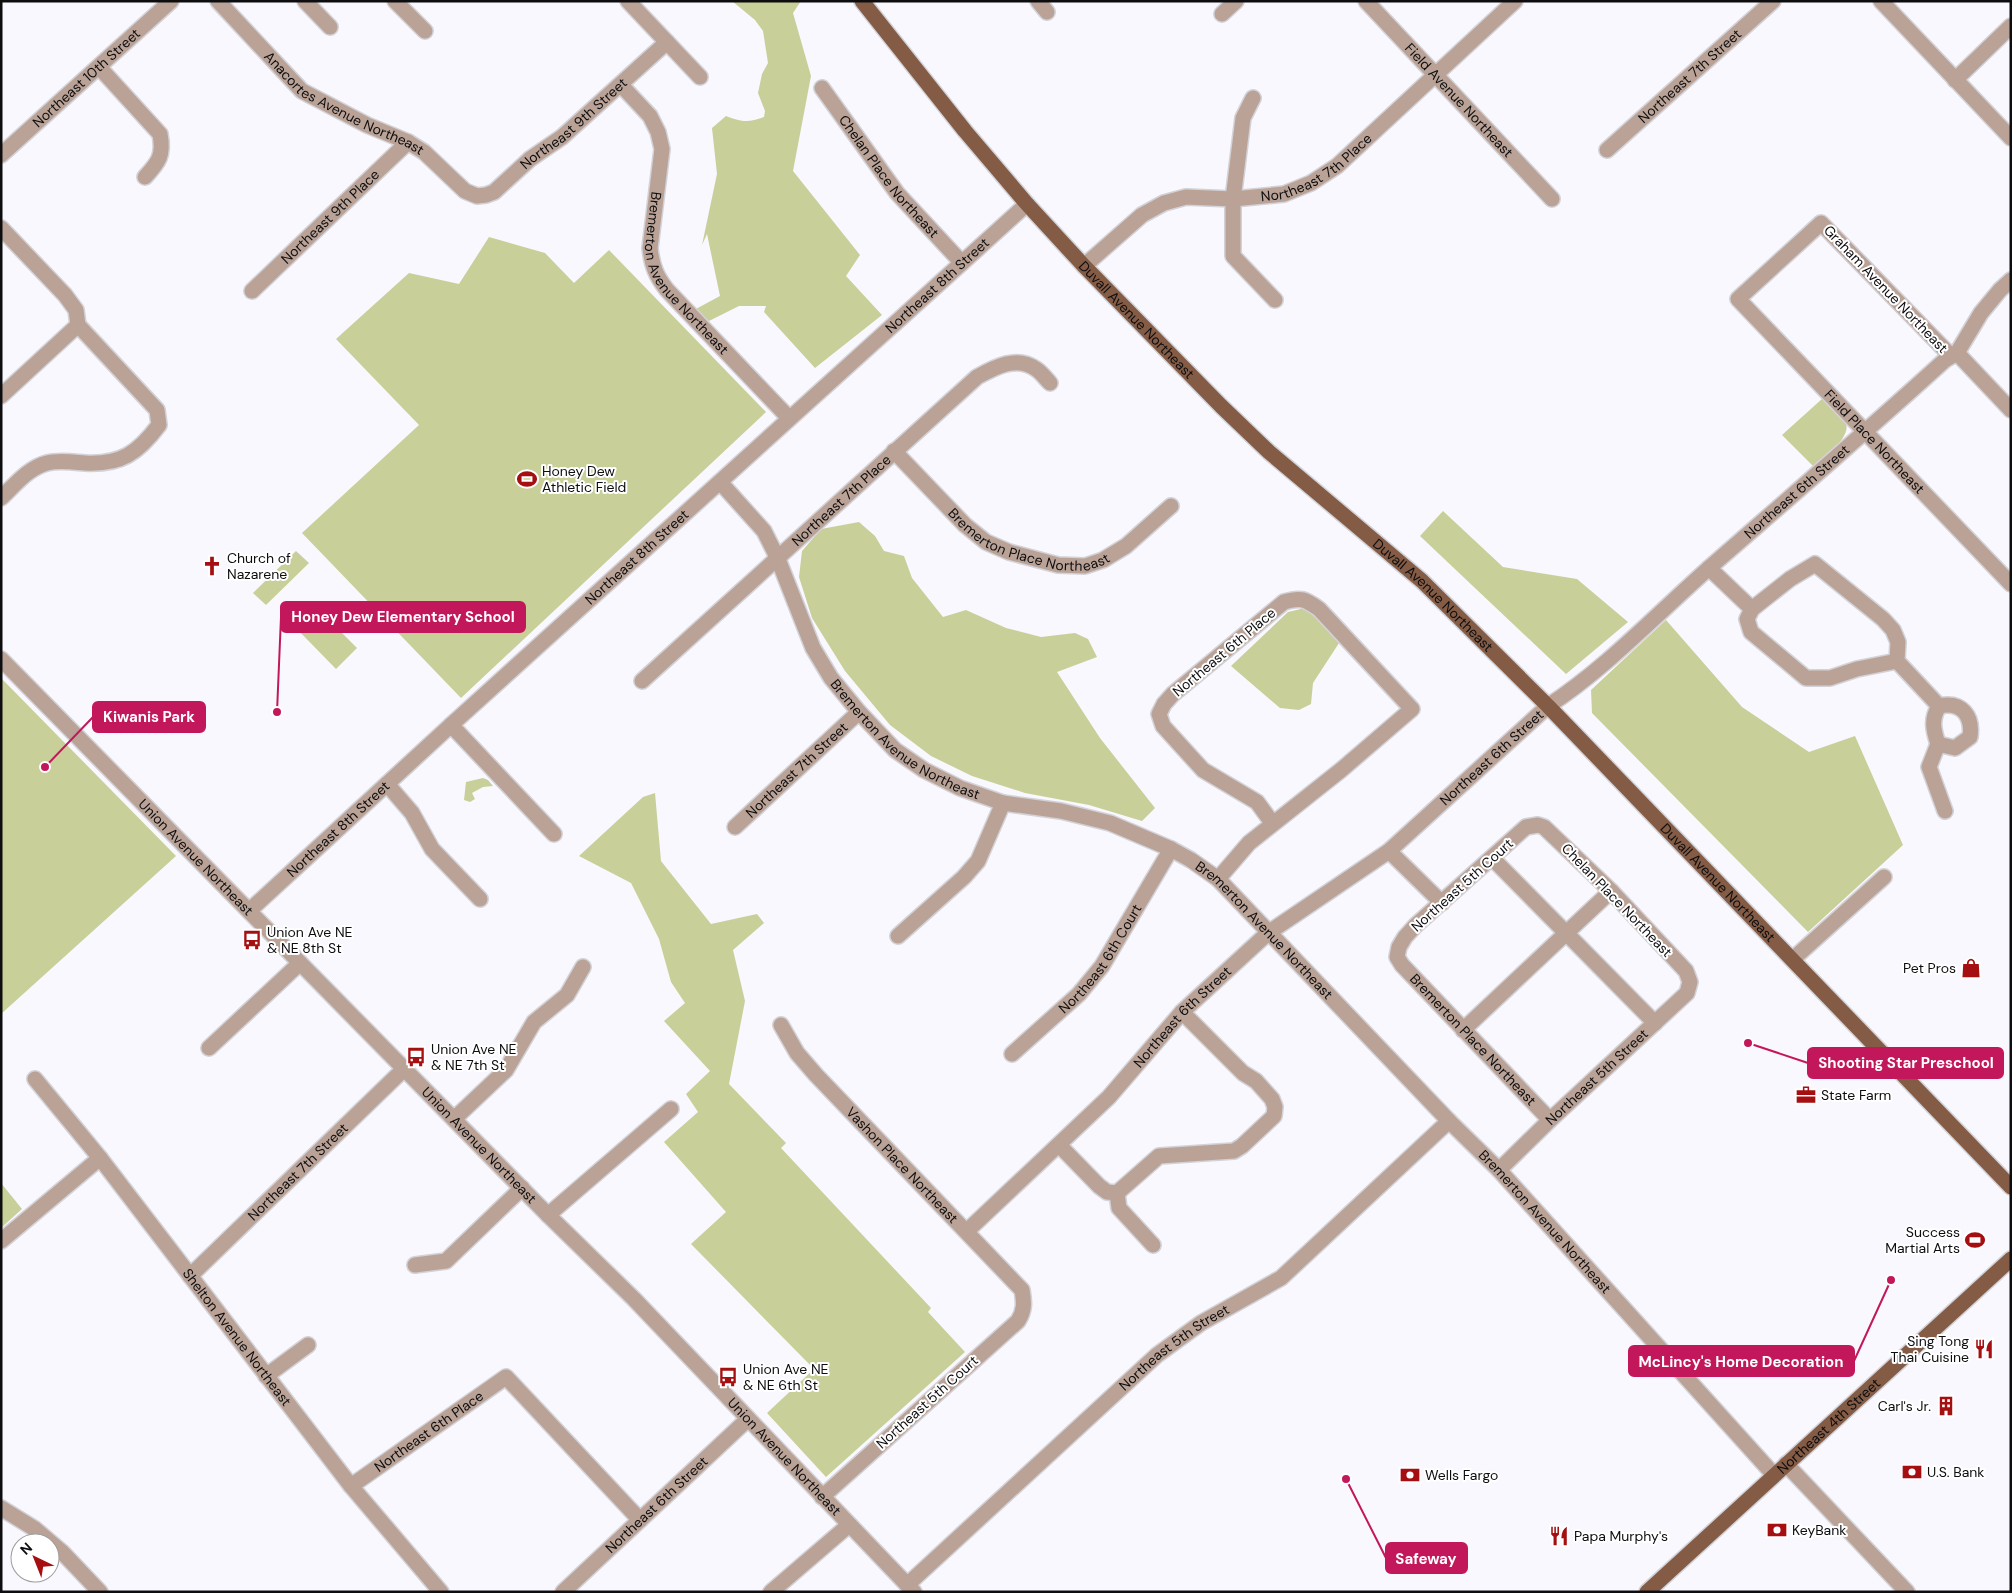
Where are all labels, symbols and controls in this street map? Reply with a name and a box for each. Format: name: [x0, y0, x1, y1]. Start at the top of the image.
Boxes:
street label: Northeast 10th Street: [29, 24, 144, 131]
street label: Northeast 7th Street: [1634, 25, 1745, 127]
street label: Field Avenue Northeast: [1401, 39, 1517, 161]
street label: Anacortes Avenue Northeast: [260, 47, 427, 159]
street label: Northeast 9th Street: [516, 74, 631, 173]
street label: Chelan Place Northeast: [835, 111, 943, 242]
street label: Northeast 7th Place: [1260, 129, 1376, 205]
street label: Northeast 9th Place: [277, 165, 383, 268]
street label: Bremerton Avenue Northeast: [641, 191, 733, 358]
street label: Graham Avenue Northeast: [1820, 221, 1952, 357]
street label: Northeast 8th Street: [881, 234, 993, 337]
street label: Duvall Avenue Northeast: [1075, 257, 1198, 383]
street label: Field Place Northeast: [1821, 386, 1929, 498]
street label: Northeast 6th Street: [1740, 441, 1853, 542]
street label: Northeast 7th Place: [788, 451, 895, 550]
place label: Honey Dew Athletic Field: [542, 462, 626, 496]
sports icon: Honey Dew Athletic Field: [516, 468, 538, 490]
street label: Bremerton Place Northeast: [944, 504, 1113, 575]
street label: Northeast 8th Street: [581, 505, 692, 609]
street label: Duvall Avenue Northeast: [1369, 535, 1497, 656]
place label: Church of Nazarene: [227, 549, 291, 583]
church icon: Church of Nazarene: [201, 555, 223, 577]
callout: Honey Dew Elementary School: [281, 602, 525, 632]
street label: Northeast 6th Place: [1169, 604, 1279, 700]
text: Honey Dew Elementary School: [291, 607, 515, 627]
street label: Bremerton Avenue Northeast: [827, 675, 982, 803]
callout: Kiwanis Park: [93, 702, 205, 732]
street label: Northeast 6th Street: [1436, 706, 1547, 809]
text: Kiwanis Park: [103, 707, 195, 727]
street label: Northeast 7th Street: [742, 718, 851, 822]
street label: Northeast 8th Street: [283, 777, 393, 881]
street label: Union Avenue Northeast: [135, 795, 257, 919]
street label: Duvall Avenue Northeast: [1657, 819, 1779, 946]
street label: Northeast 5th Court: [1407, 834, 1517, 936]
street label: Chelan Place Northeast: [1558, 839, 1676, 961]
street label: Bremerton Avenue Northeast: [1192, 857, 1337, 1003]
street label: Northeast 6th Court: [1055, 901, 1146, 1017]
place label: Union Ave NE & NE 8th St: [267, 923, 353, 957]
bus stop icon: Union Ave NE & NE 8th St: [241, 929, 263, 951]
shop icon: Pet Pros: [1960, 957, 1982, 979]
place label: Pet Pros: [1903, 959, 1956, 977]
street label: Northeast 6th Street: [1129, 962, 1235, 1071]
street label: Bremerton Place Northeast: [1406, 970, 1540, 1109]
street label: Northeast 5th Street: [1541, 1025, 1652, 1129]
place label: Union Ave NE & NE 7th St: [431, 1040, 517, 1074]
bus stop icon: Union Ave NE & NE 7th St: [405, 1046, 427, 1068]
callout: Shooting Star Preschool: [1808, 1048, 2003, 1078]
text: Shooting Star Preschool: [1818, 1053, 1994, 1073]
street label: Union Avenue Northeast: [418, 1083, 541, 1207]
office icon: State Farm: [1795, 1084, 1817, 1106]
place label: State Farm: [1821, 1086, 1891, 1104]
street label: Vashon Place Northeast: [842, 1103, 962, 1227]
street label: Northeast 7th Street: [244, 1119, 352, 1224]
street label: Bremerton Avenue Northeast: [1475, 1146, 1615, 1297]
place label: Success Martial Arts: [1885, 1223, 1960, 1257]
sports icon: Success Martial Arts: [1964, 1229, 1986, 1251]
street label: Shelton Avenue Northeast: [179, 1265, 296, 1410]
street label: Northeast 5th Street: [1115, 1300, 1232, 1395]
place label: Sing Tong Thai Cuisine: [1891, 1332, 1969, 1366]
restaurant icon: Sing Tong Thai Cuisine: [1973, 1338, 1995, 1360]
callout: McLincy's Home Decoration: [1629, 1346, 1854, 1376]
street label: Northeast 5th Court: [872, 1351, 982, 1453]
text: McLincy's Home Decoration: [1638, 1352, 1844, 1372]
place label: Union Ave NE & NE 6th St: [743, 1360, 829, 1394]
bus stop icon: Union Ave NE & NE 6th St: [717, 1366, 739, 1388]
street label: Northeast 4th Street: [1773, 1374, 1884, 1478]
street label: Northeast 6th Place: [371, 1387, 487, 1476]
street label: Union Avenue Northeast: [724, 1394, 845, 1519]
building icon: Carl's Jr.: [1935, 1395, 1957, 1417]
place label: Carl's Jr.: [1878, 1397, 1931, 1415]
street label: Northeast 6th Street: [601, 1452, 712, 1557]
bank icon: U.S. Bank: [1901, 1461, 1923, 1483]
place label: U.S. Bank: [1927, 1463, 1984, 1481]
bank icon: Wells Fargo: [1399, 1464, 1421, 1486]
place label: Wells Fargo: [1425, 1466, 1498, 1484]
bank icon: KeyBank: [1766, 1519, 1788, 1541]
place label: KeyBank: [1792, 1521, 1846, 1539]
restaurant icon: Papa Murphy's: [1548, 1525, 1570, 1547]
place label: Papa Murphy's: [1574, 1527, 1668, 1545]
north arrow: [10, 1533, 60, 1583]
text: N: [16, 1538, 36, 1559]
callout: Safeway: [1386, 1543, 1467, 1573]
text: Safeway: [1395, 1549, 1457, 1569]

